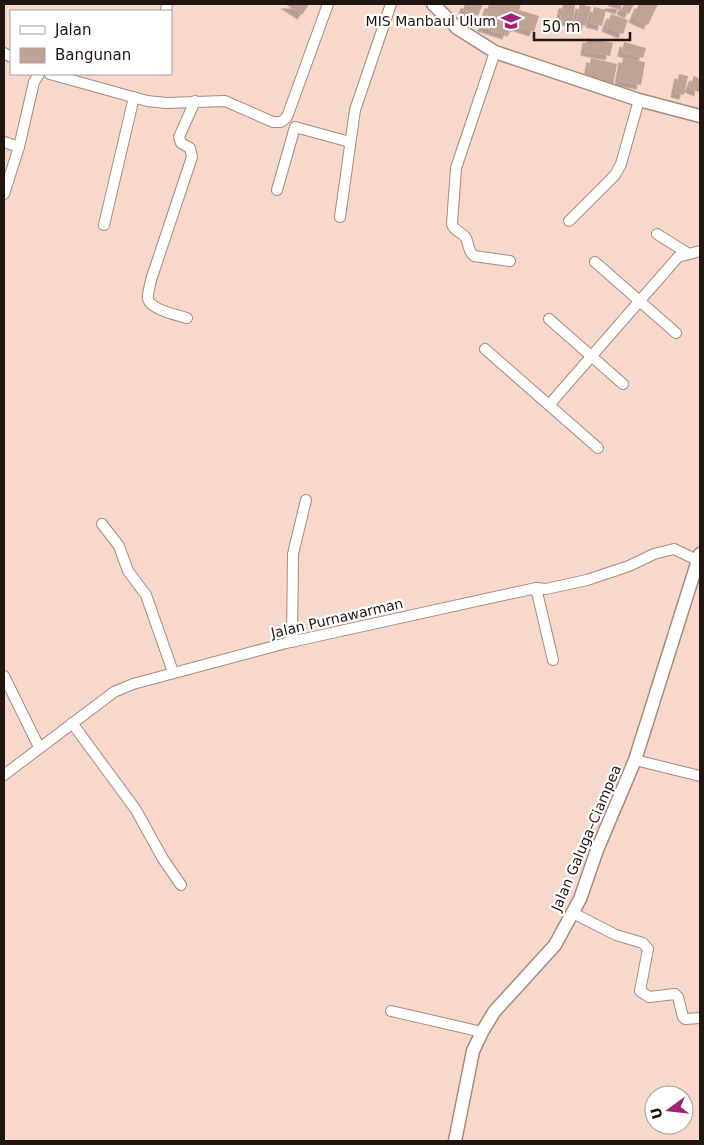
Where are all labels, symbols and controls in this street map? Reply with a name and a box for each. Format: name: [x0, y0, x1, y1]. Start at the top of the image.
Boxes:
legend: [10, 10, 172, 75]
school or university icon: MIS Manbaul Ulum: [500, 10, 522, 32]
scale bar: [534, 10, 630, 42]
place label: MIS Manbaul Ulum: [366, 13, 496, 29]
text: 50 m: [542, 18, 580, 36]
text: Jalan: [54, 21, 91, 39]
text: Bangunan: [55, 46, 131, 64]
street label: Jalan Purnawarman: [268, 595, 405, 641]
street label: Jalan Galuga–Ciampea: [548, 763, 624, 914]
north arrow: [644, 1085, 694, 1135]
text: U: [647, 1106, 666, 1121]

